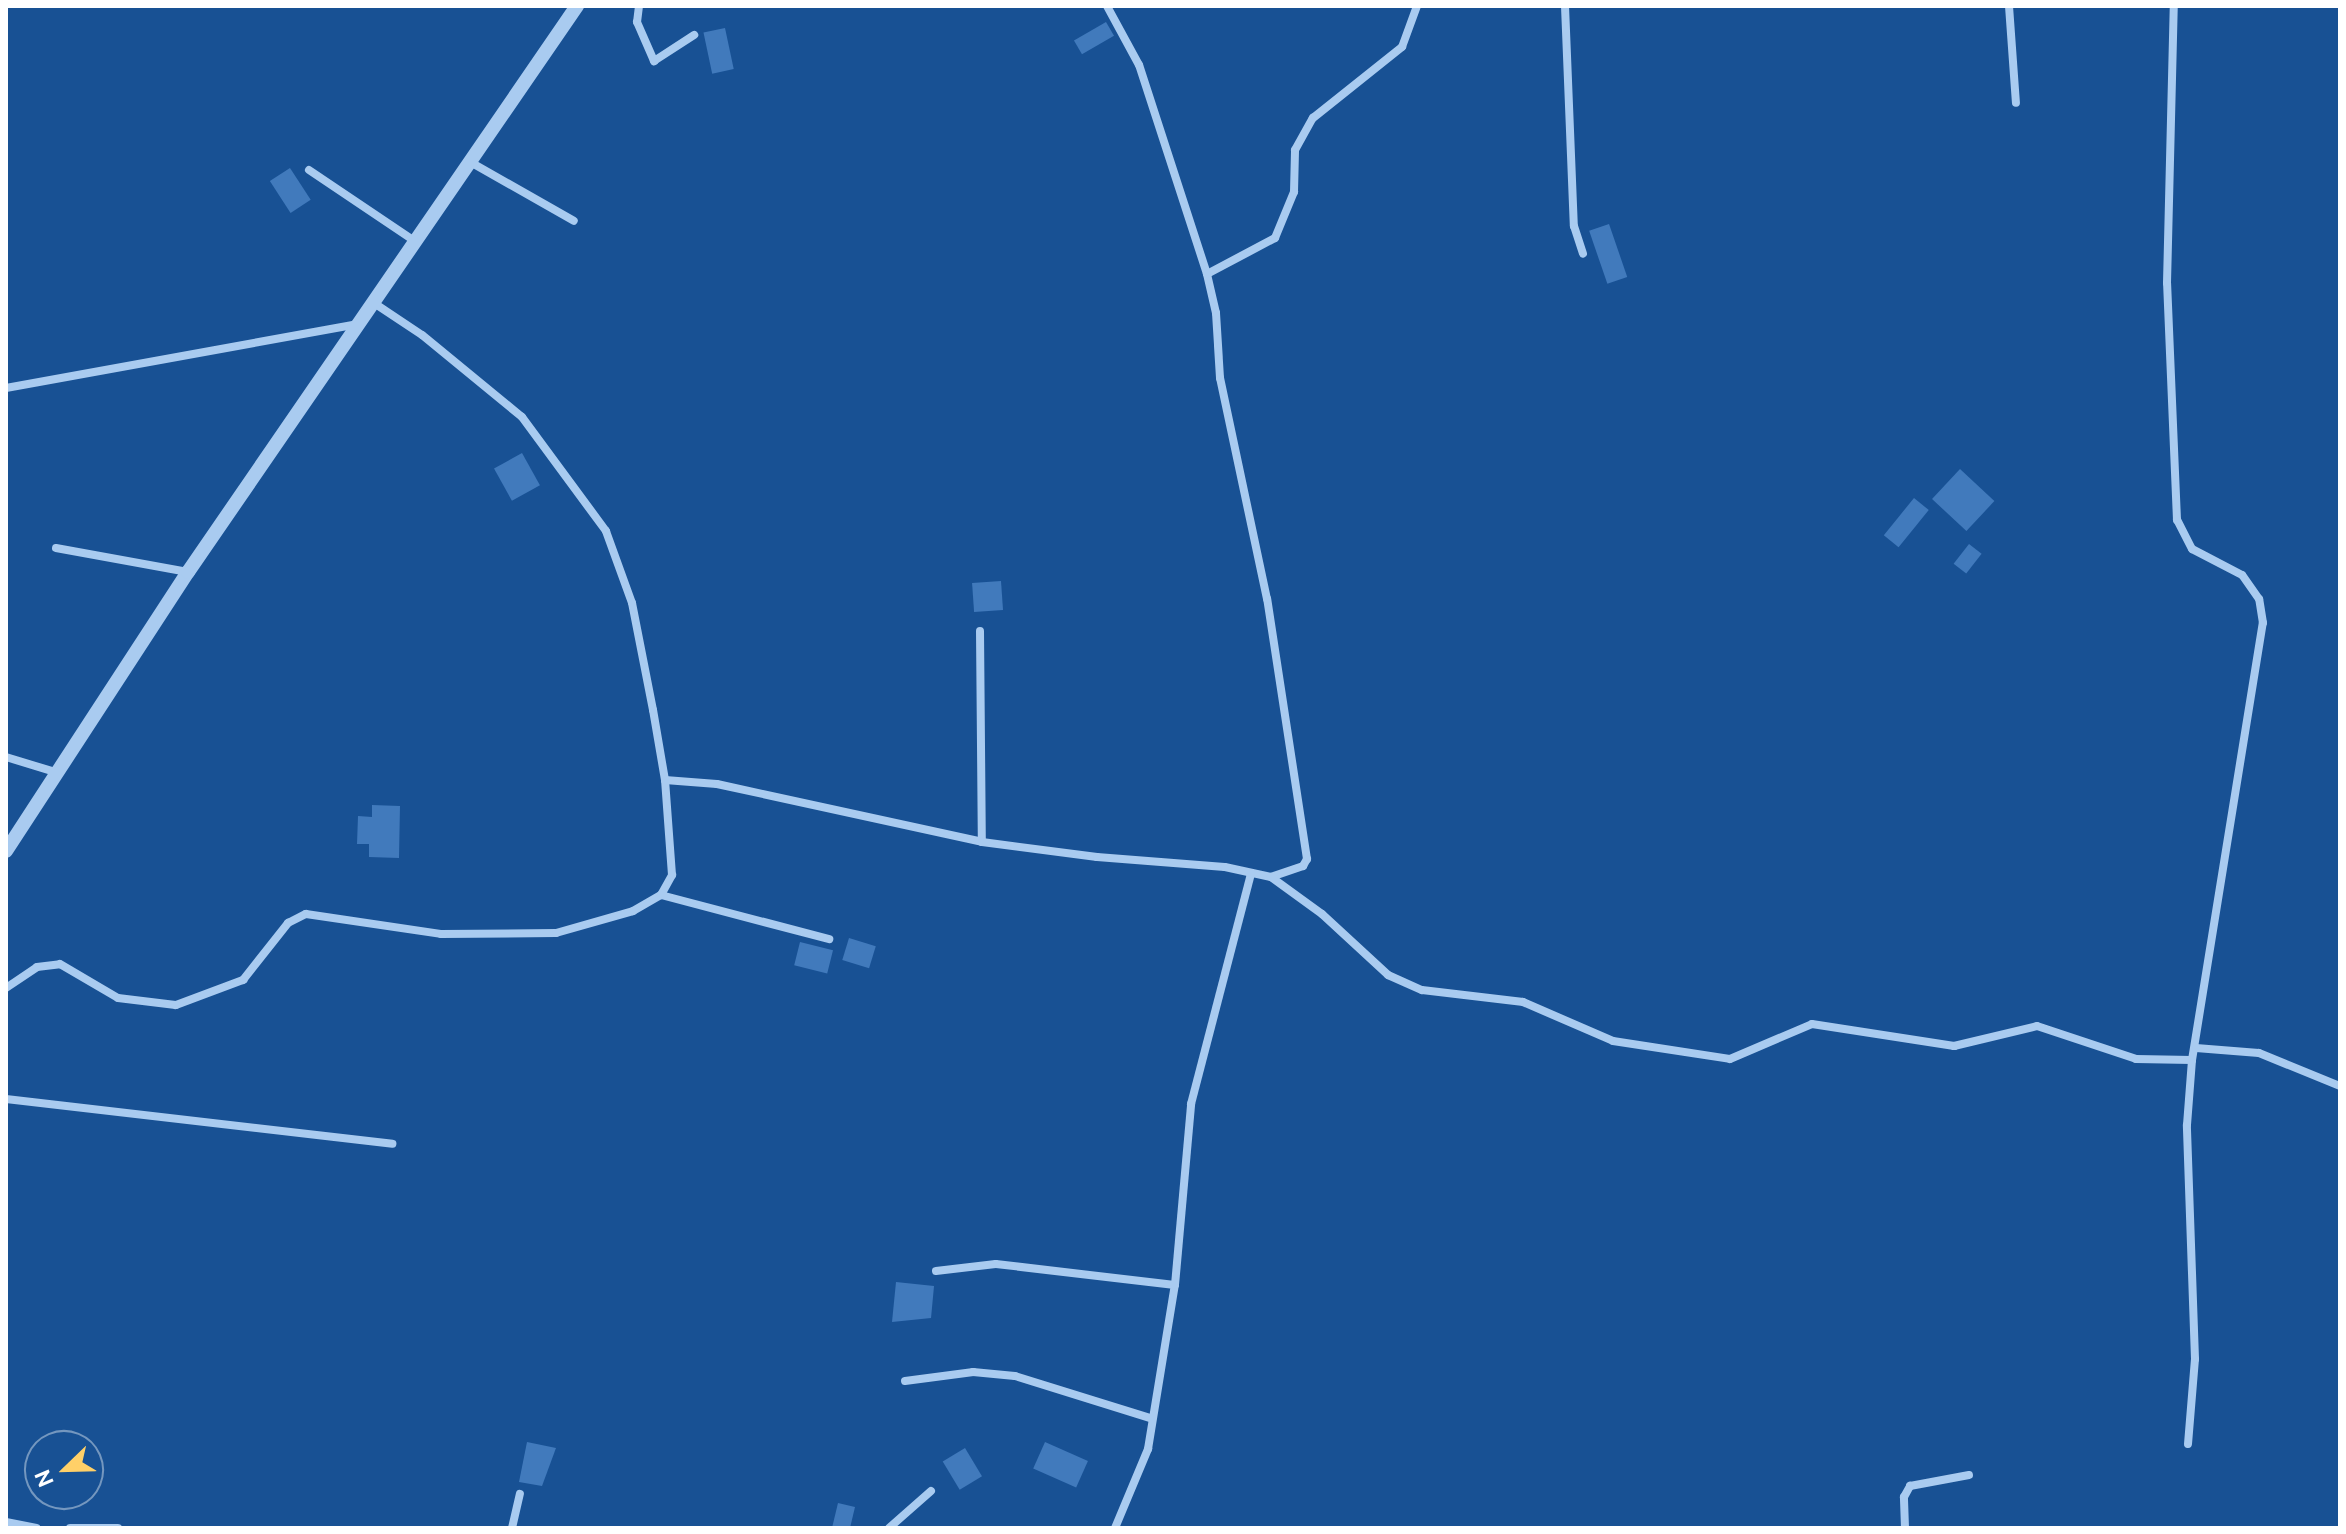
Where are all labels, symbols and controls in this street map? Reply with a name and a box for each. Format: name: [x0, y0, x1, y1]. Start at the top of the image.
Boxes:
north arrow: [24, 1430, 104, 1510]
text: N: [29, 1466, 58, 1491]

